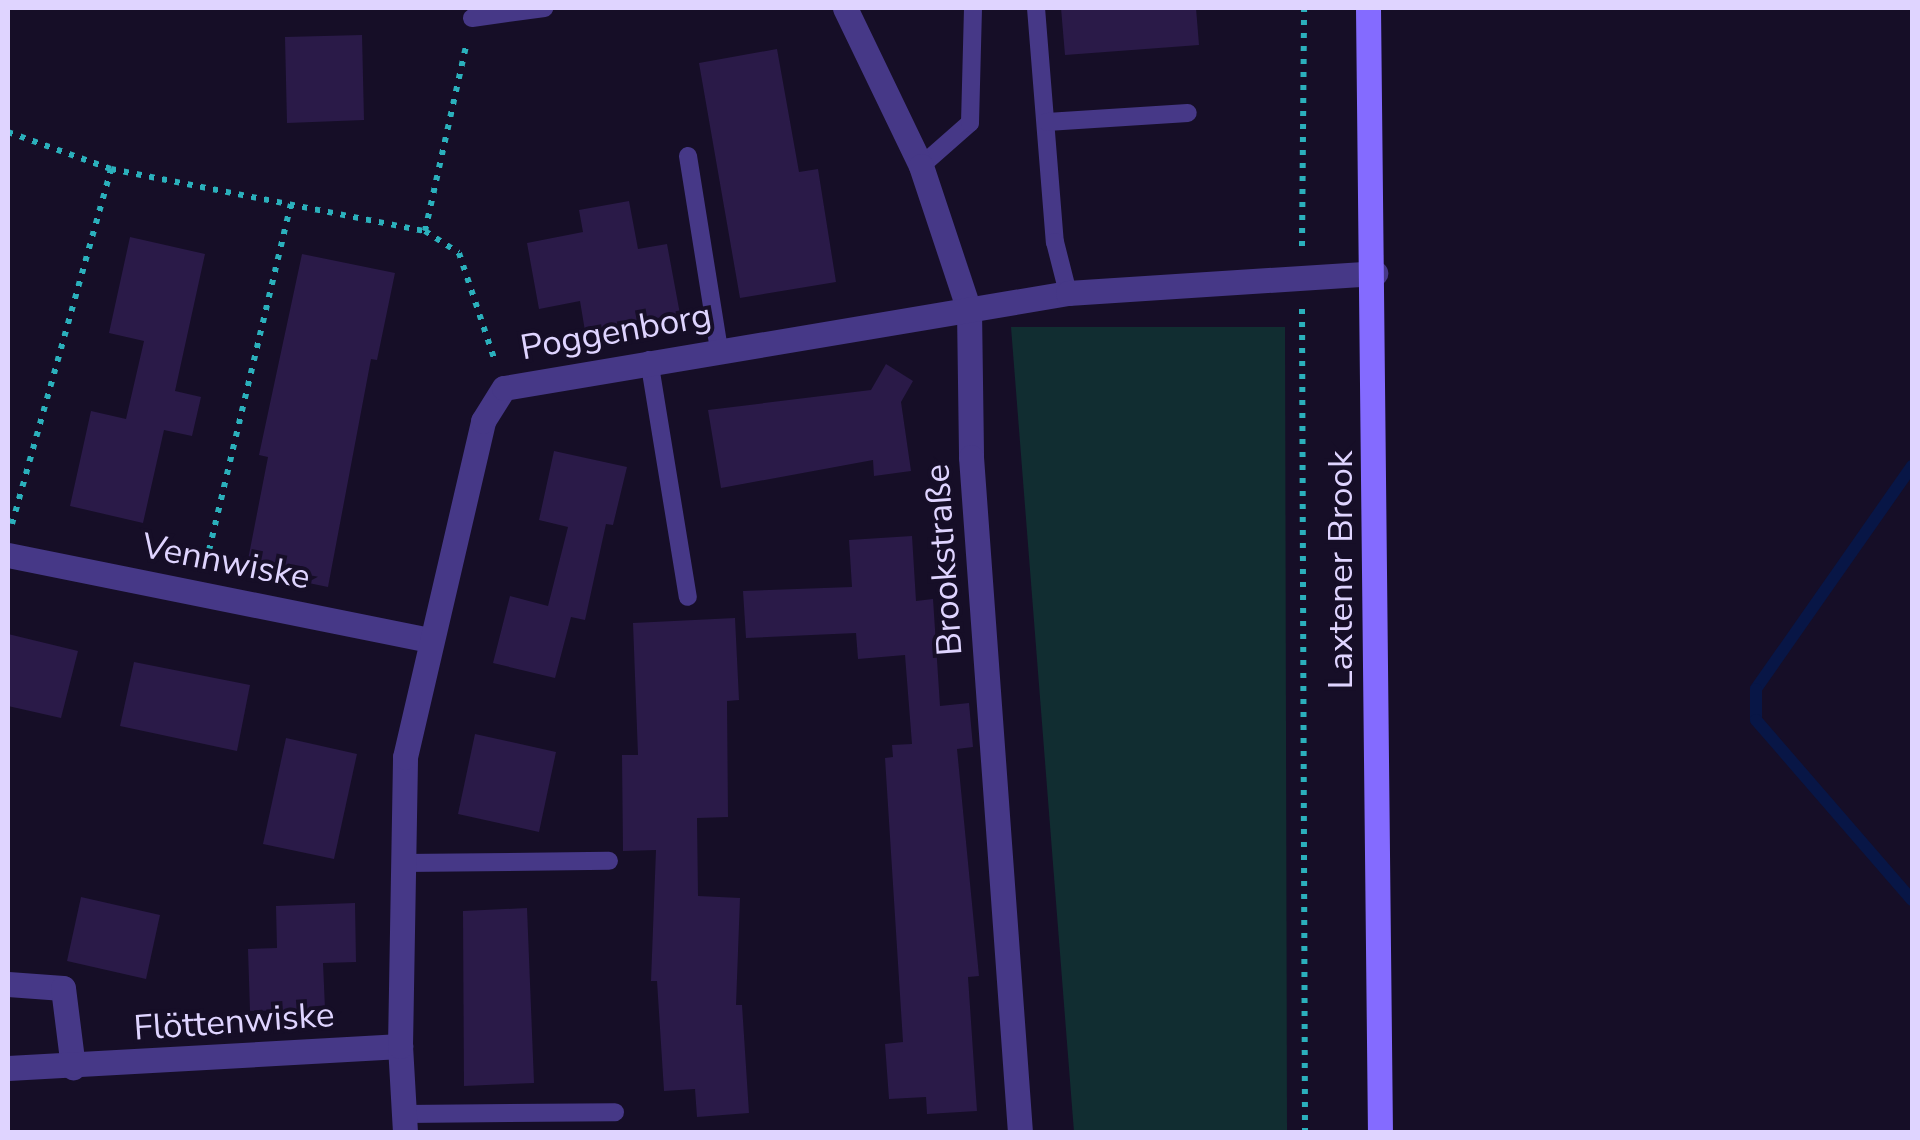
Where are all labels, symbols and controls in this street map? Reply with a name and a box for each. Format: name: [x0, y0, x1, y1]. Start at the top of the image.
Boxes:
street label: Poggenborg: [517, 295, 715, 369]
street label: Laxtener Brook: [1320, 450, 1362, 690]
street label: Brookstraße: [916, 463, 972, 657]
street label: Vennwiske: [138, 525, 314, 599]
street label: Flöttenwiske: [132, 994, 336, 1050]

